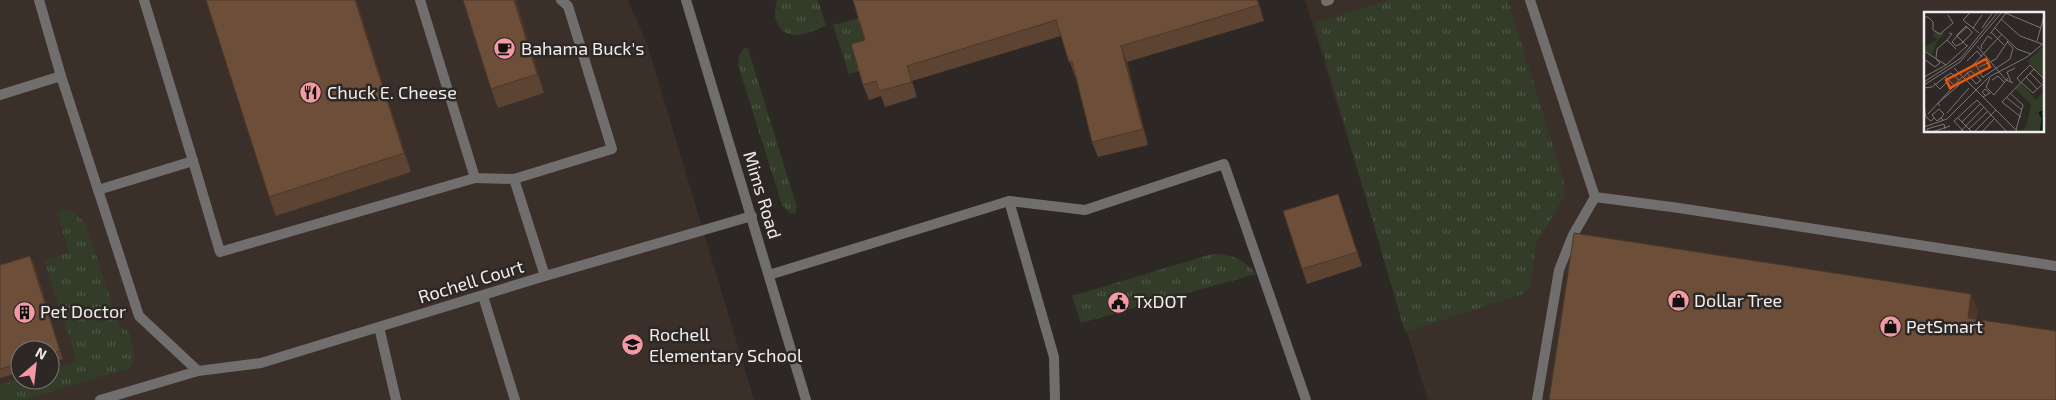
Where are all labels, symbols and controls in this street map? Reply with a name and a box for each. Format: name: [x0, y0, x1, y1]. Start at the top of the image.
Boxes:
inset map: [1924, 12, 2044, 132]
cafe icon: Bahama Buck's: [493, 37, 517, 61]
place label: Bahama Buck's: [521, 37, 644, 59]
restaurant icon: Chuck E. Cheese: [299, 81, 323, 105]
place label: Chuck E. Cheese: [327, 81, 457, 103]
street label: Mims Road: [739, 148, 787, 241]
street label: Rochell Court: [415, 255, 526, 308]
shop icon: Dollar Tree: [1666, 289, 1690, 313]
place label: Dollar Tree: [1694, 289, 1782, 311]
public building icon: TxDOT: [1106, 290, 1130, 314]
place label: TxDOT: [1134, 290, 1187, 312]
building icon: Pet Doctor: [12, 300, 36, 324]
place label: Pet Doctor: [40, 300, 126, 322]
shop icon: PetSmart: [1878, 315, 1902, 339]
place label: PetSmart: [1906, 315, 1983, 337]
place label: Rochell Elementary School: [649, 323, 803, 366]
school or university icon: Rochell Elementary School: [621, 333, 645, 357]
north arrow: [10, 340, 60, 390]
text: N: [33, 343, 50, 363]

